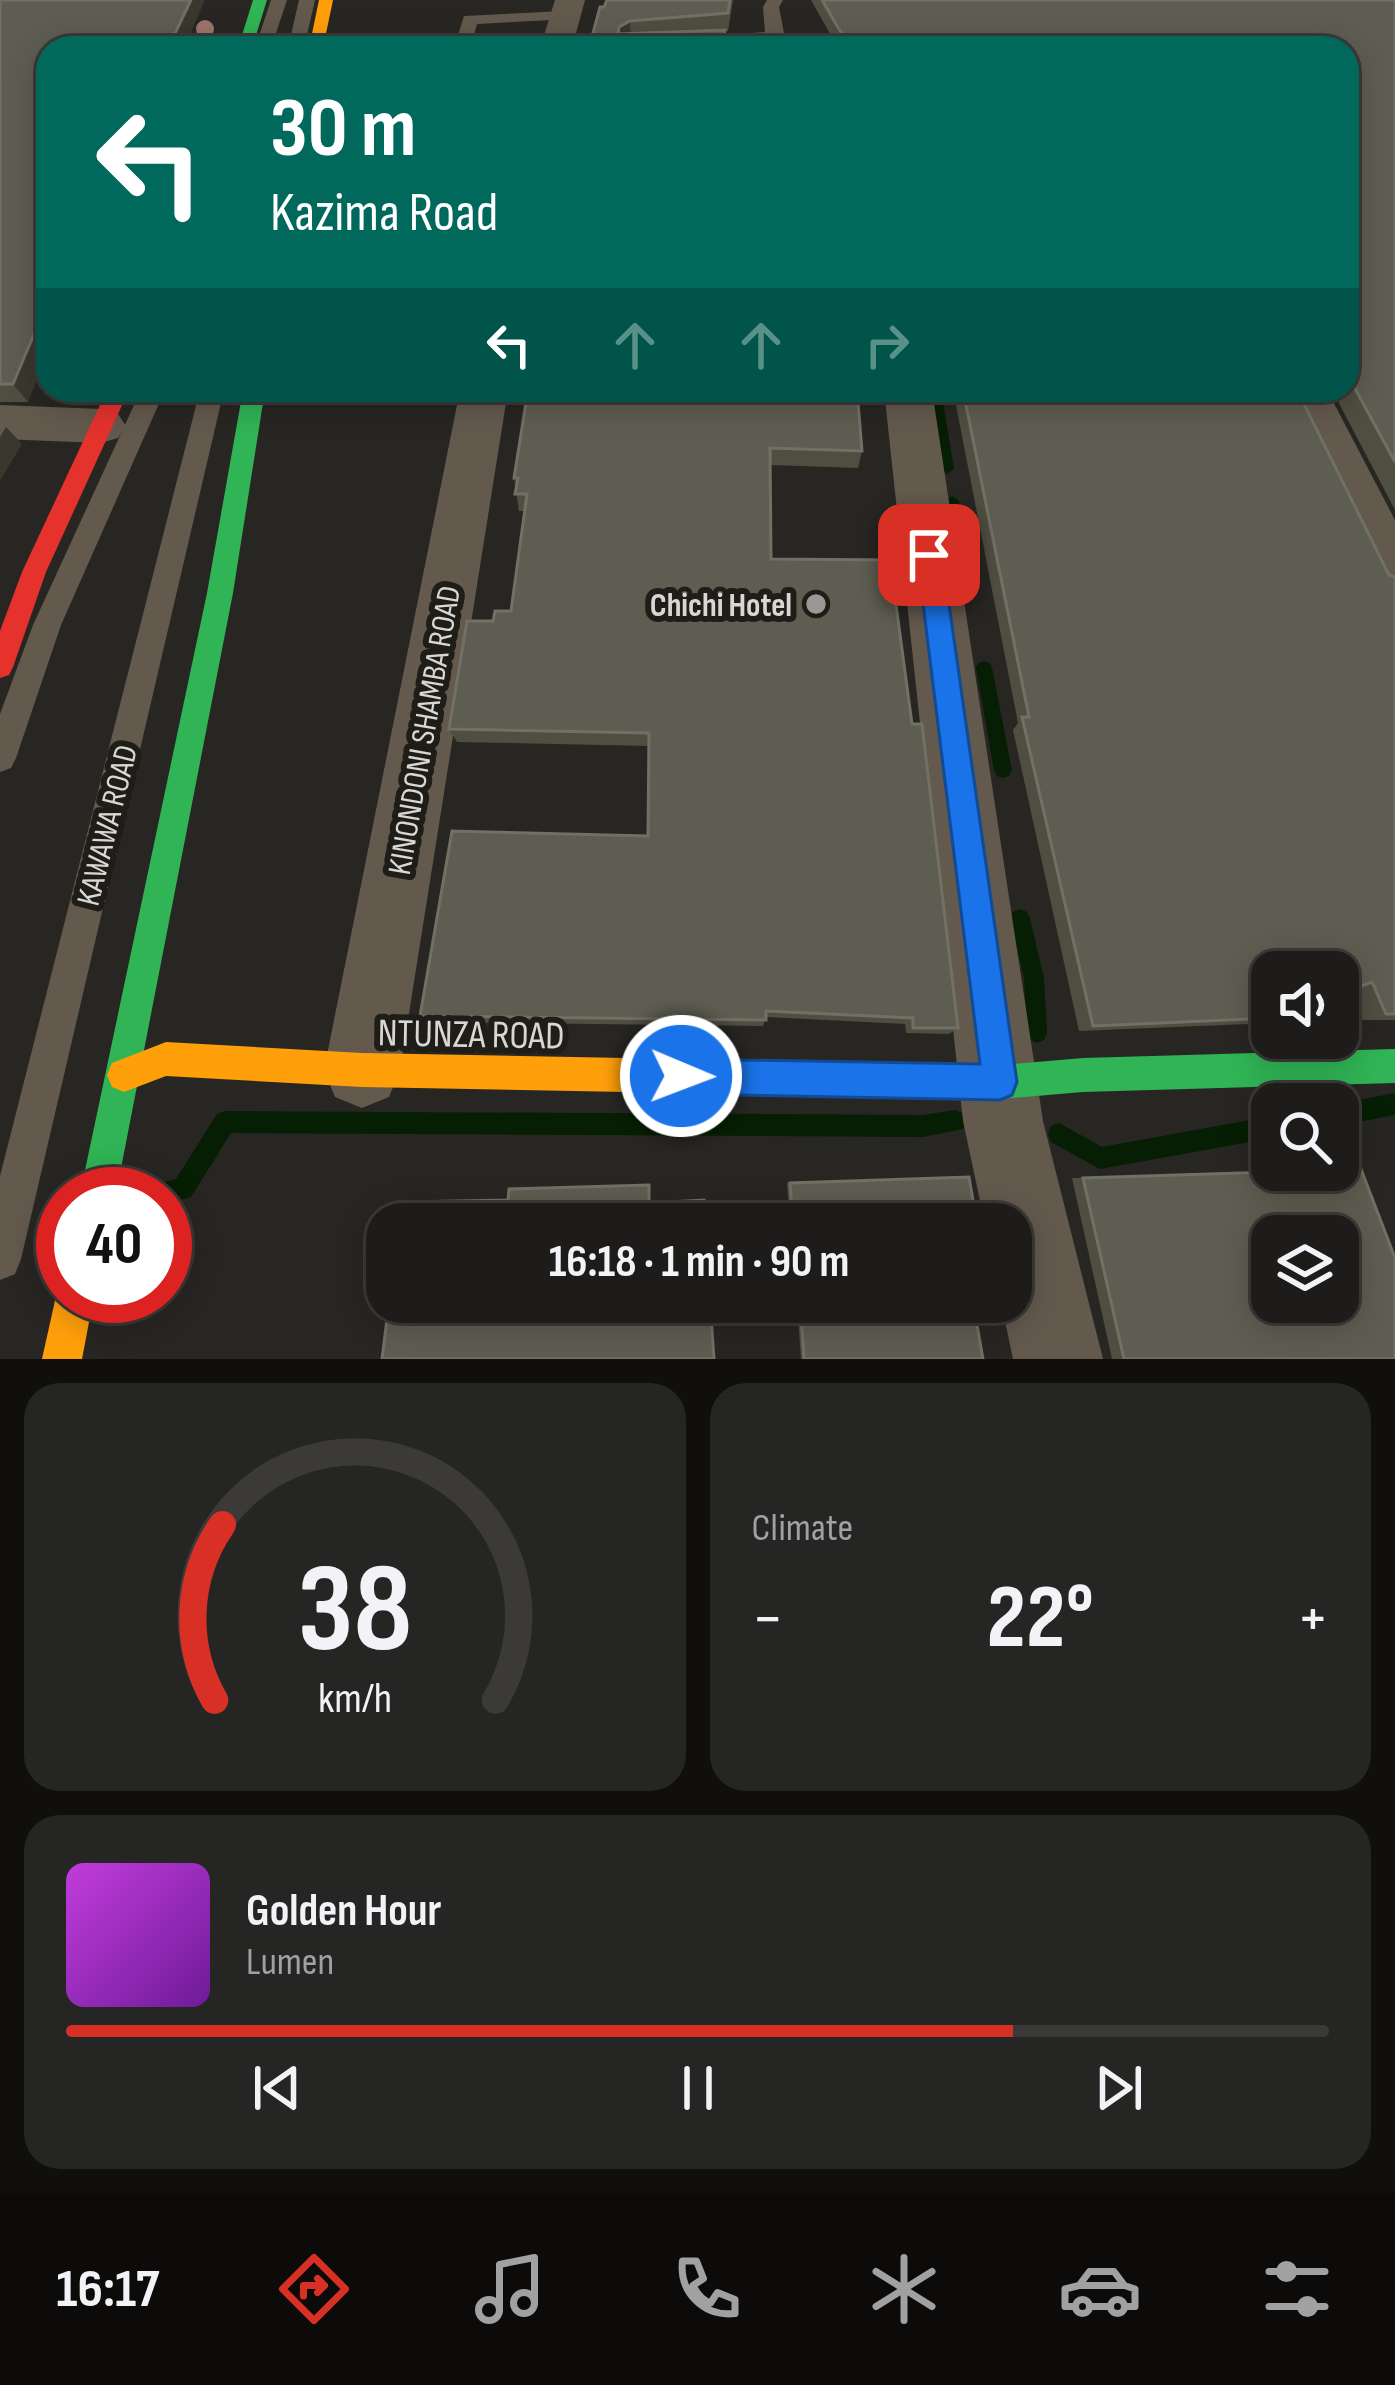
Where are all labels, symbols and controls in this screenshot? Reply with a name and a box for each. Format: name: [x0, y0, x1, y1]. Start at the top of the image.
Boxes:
text: 30 m: [270, 79, 416, 180]
icon: left: [72, 84, 228, 240]
text: Kazima Road: [270, 181, 498, 246]
icon: left: [476, 312, 542, 378]
icon: ahead: [602, 312, 668, 378]
icon: ahead: [728, 312, 794, 378]
icon: right: [854, 312, 920, 378]
pin: [878, 504, 980, 606]
icon: arrive: [896, 522, 962, 588]
street label: KINONDONI SHAMBA ROAD: [380, 583, 470, 878]
place label: Chichi Hotel: [650, 586, 792, 626]
marker: Chichi Hotel: [803, 591, 829, 617]
street label: KAWAWA ROAD: [69, 741, 147, 910]
map controls: [1251, 951, 1359, 1323]
button: sound: [1251, 951, 1359, 1059]
street label: NTUNZA ROAD: [377, 1010, 565, 1061]
position arrow: [618, 1013, 744, 1139]
button: search: [1251, 1083, 1359, 1191]
speed limit sign: 40: [36, 1167, 192, 1323]
button: layers: [1251, 1215, 1359, 1323]
text: 16:18 · 1 min · 90 m: [549, 1235, 849, 1290]
text: Climate: [752, 1505, 853, 1552]
text: 38: [297, 1537, 412, 1686]
text: 22°: [987, 1565, 1094, 1673]
text: −: [752, 1580, 784, 1659]
text: +: [1297, 1580, 1329, 1659]
text: km/h: [318, 1673, 392, 1725]
text: Golden Hour: [246, 1884, 441, 1939]
text: Lumen: [246, 1939, 334, 1986]
icon: previous: [244, 2055, 310, 2121]
icon: pause: [665, 2055, 731, 2121]
icon: next: [1086, 2055, 1152, 2121]
icon: directions: [272, 2247, 356, 2331]
icon: music: [468, 2247, 552, 2331]
icon: phone: [665, 2247, 749, 2331]
icon: climate: [862, 2247, 946, 2331]
icon: car: [1058, 2247, 1142, 2331]
icon: filters: [1255, 2247, 1339, 2331]
text: 16:17: [56, 2257, 159, 2322]

